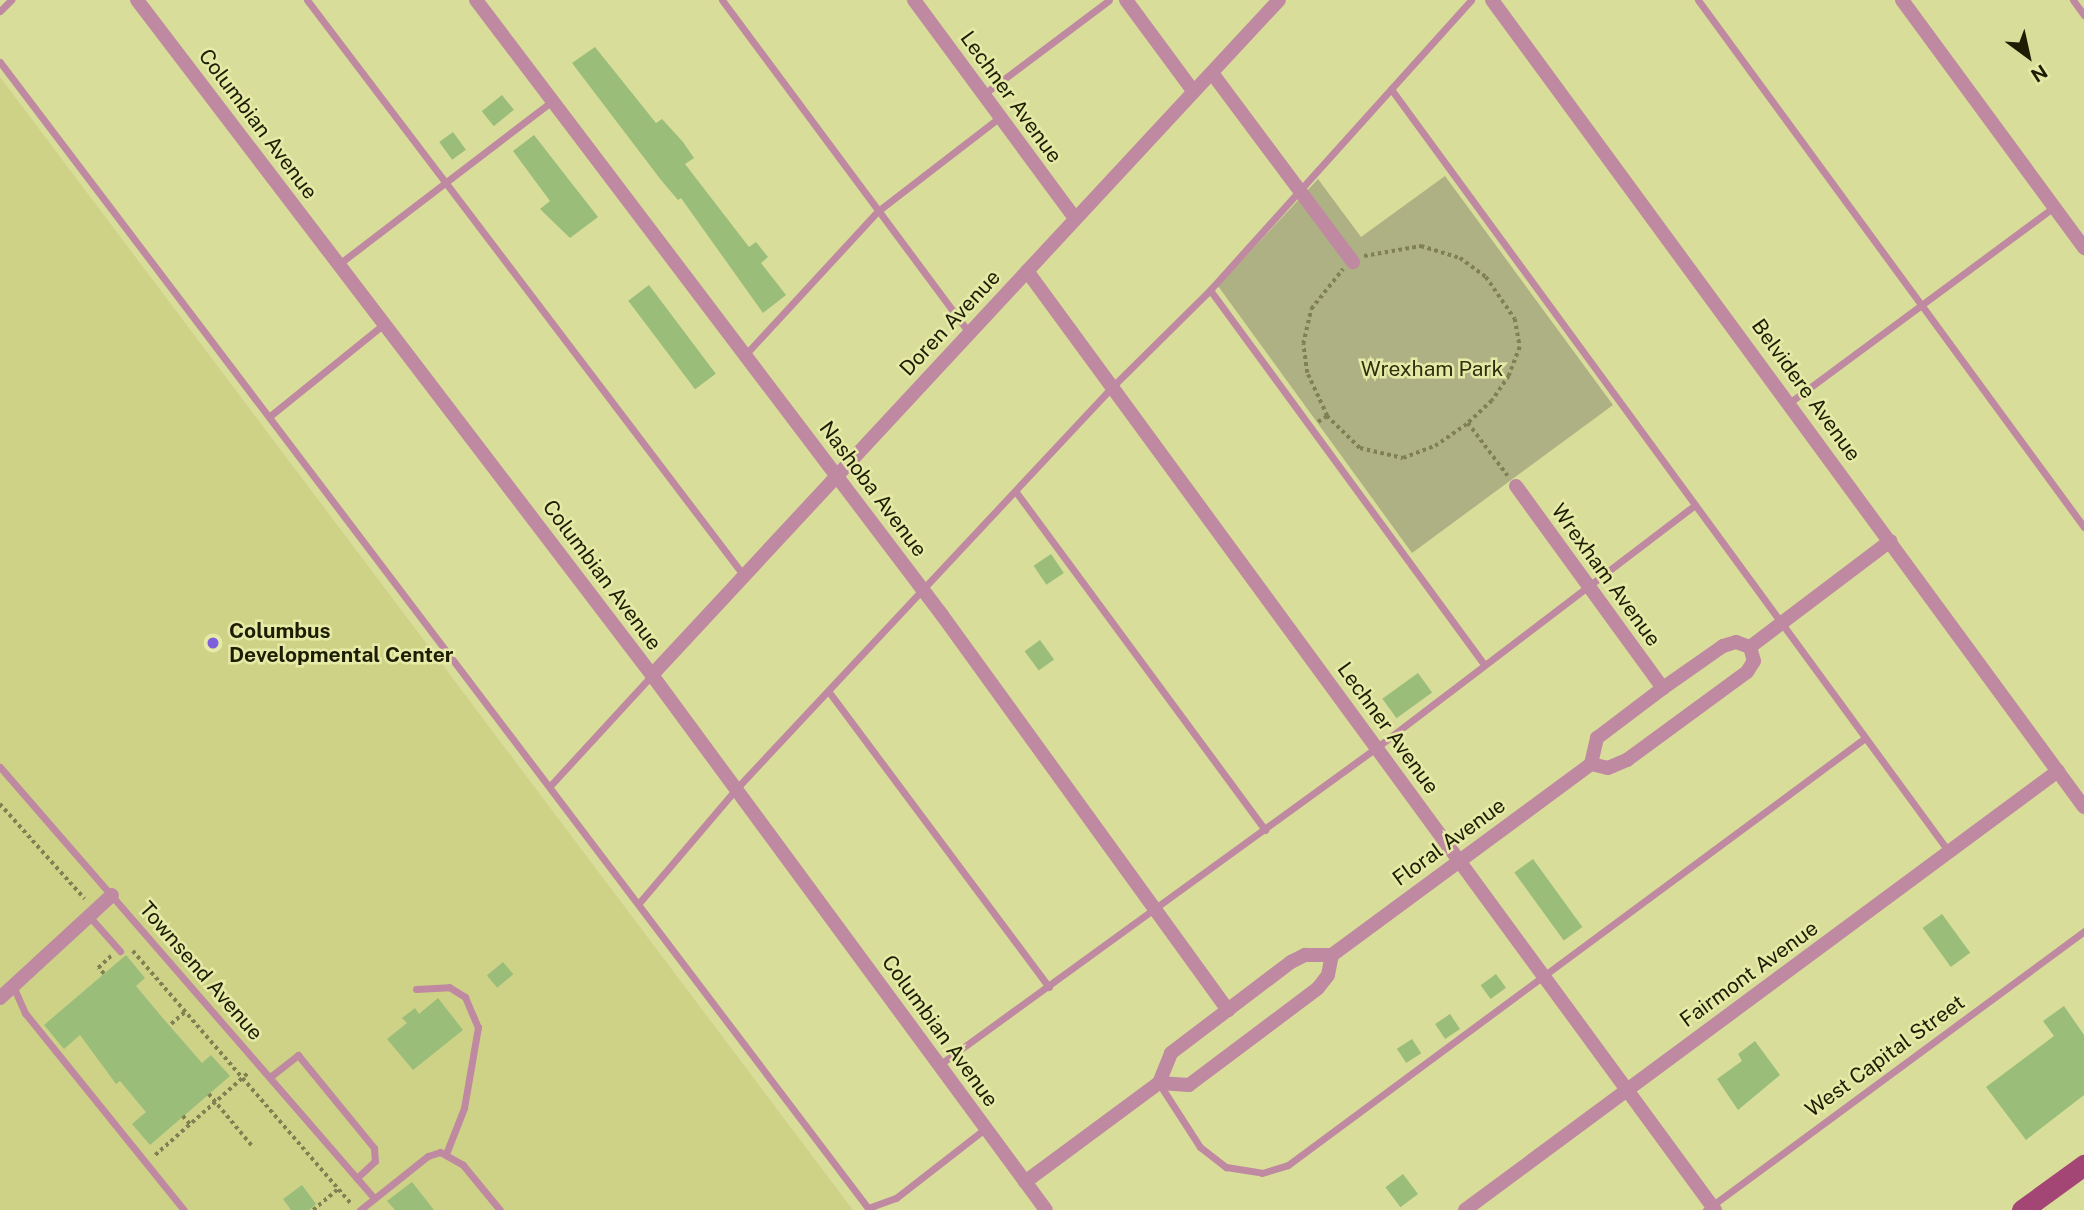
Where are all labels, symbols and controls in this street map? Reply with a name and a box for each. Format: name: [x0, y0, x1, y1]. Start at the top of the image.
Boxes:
north arrow: [1993, 21, 2063, 91]
street label: Lechner Avenue: [955, 26, 1067, 168]
street label: Columbian Avenue: [193, 44, 323, 204]
text: N: [2027, 60, 2052, 87]
street label: Doren Avenue: [895, 265, 1005, 381]
street label: Belvidere Avenue: [1746, 314, 1866, 466]
park label: Wrexham Park: [1361, 356, 1503, 382]
street label: Nashoba Avenue: [814, 416, 932, 562]
street label: Columbian Avenue: [537, 495, 667, 655]
street label: Wrexham Avenue: [1546, 499, 1666, 651]
place label: Columbus Developmental Center: [229, 618, 453, 668]
marker: Columbus Developmental Center: [203, 633, 223, 653]
street label: Lechner Avenue: [1332, 657, 1444, 799]
street label: Floral Avenue: [1388, 793, 1510, 891]
street label: Townsend Avenue: [134, 896, 268, 1046]
street label: Fairmont Avenue: [1675, 915, 1823, 1033]
street label: Columbian Avenue: [876, 950, 1004, 1112]
street label: West Capital Street: [1800, 990, 1970, 1122]

